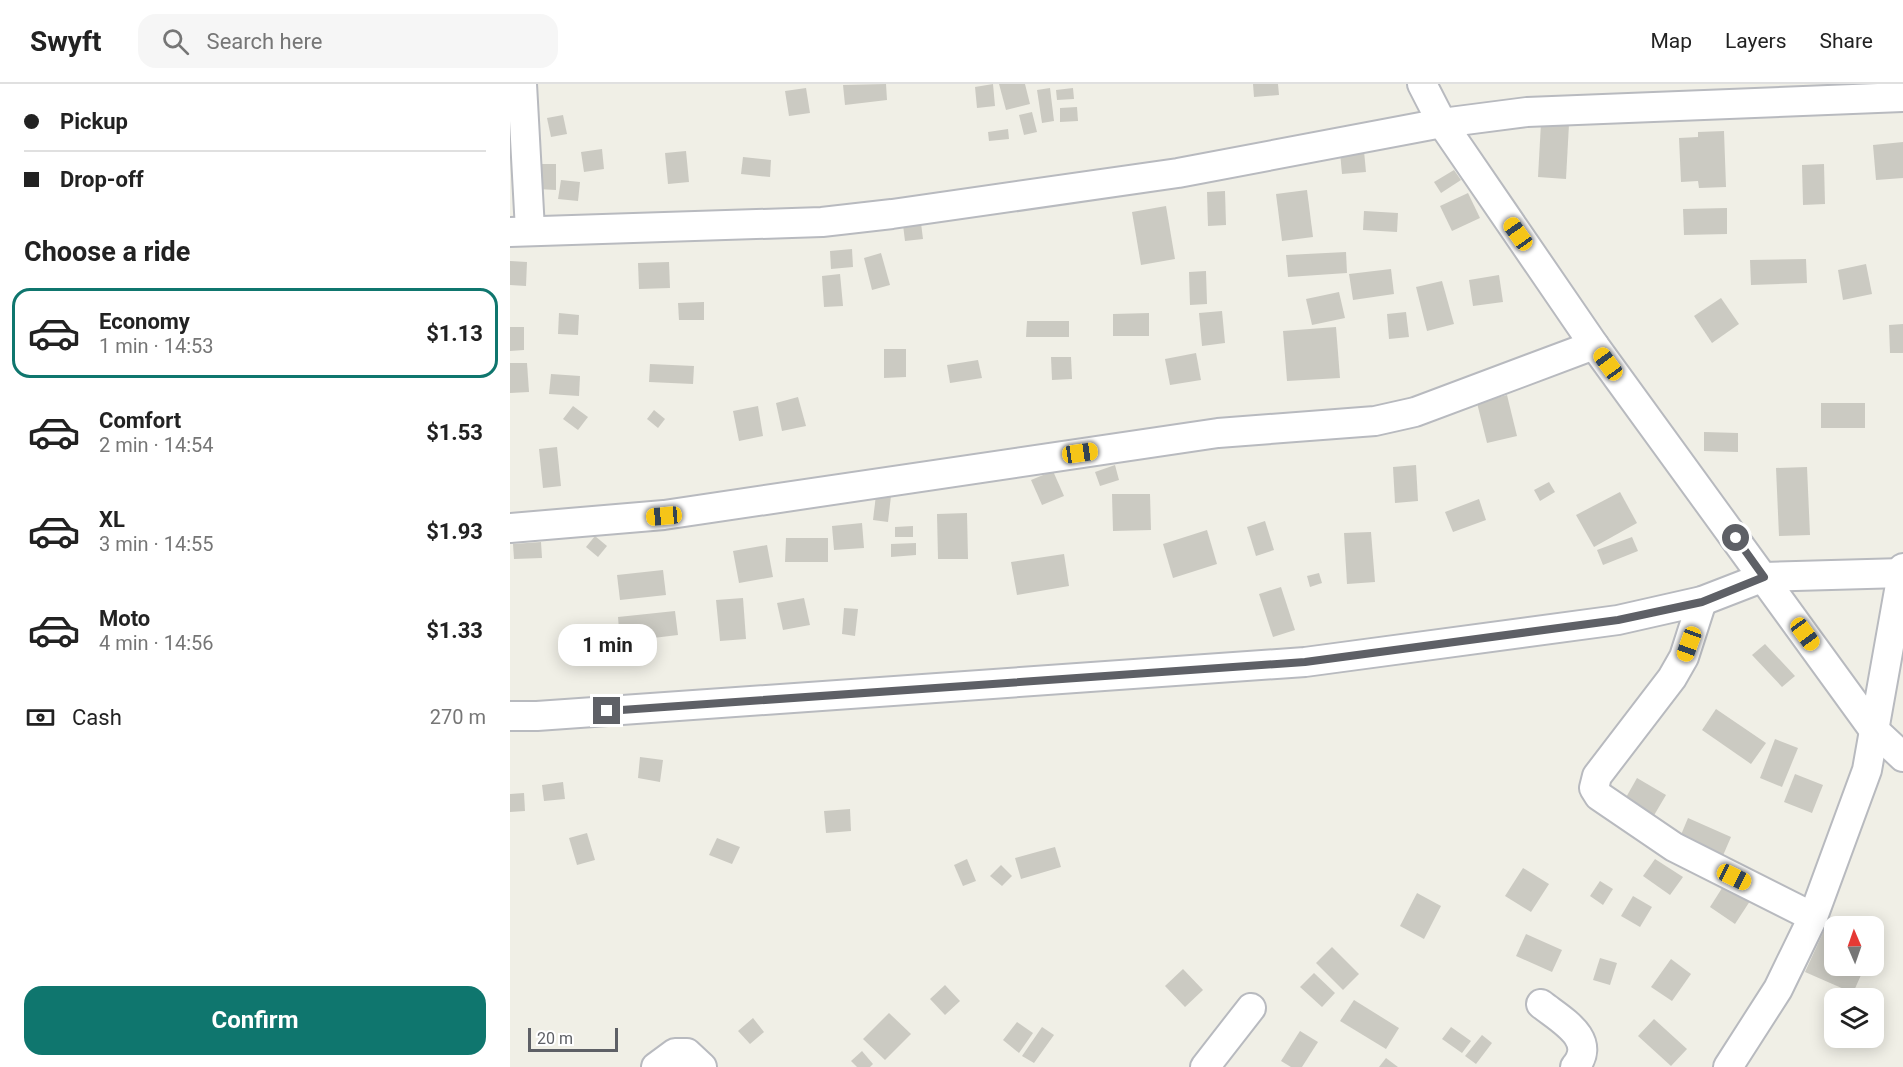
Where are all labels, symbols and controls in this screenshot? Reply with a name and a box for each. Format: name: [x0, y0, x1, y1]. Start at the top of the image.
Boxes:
search box: [138, 14, 558, 68]
text: Swyft: [30, 25, 102, 58]
icon: search: [159, 25, 192, 58]
text: Search here: [207, 29, 322, 54]
text: Map: [1650, 29, 1692, 53]
text: Layers: [1725, 29, 1786, 53]
text: Share: [1819, 29, 1873, 53]
text: Pickup: [60, 109, 128, 134]
text: Drop-off: [60, 167, 144, 192]
car: [1500, 214, 1536, 254]
text: Choose a ride: [24, 236, 190, 268]
icon: car: [27, 306, 81, 360]
text: Economy: [99, 309, 190, 334]
text: $1.13: [426, 321, 483, 346]
text: 1 min · 14:53: [99, 334, 214, 358]
car: [1590, 344, 1626, 384]
icon: car: [27, 405, 81, 459]
text: Comfort: [99, 408, 181, 433]
text: $1.53: [426, 420, 483, 445]
text: 2 min · 14:54: [99, 433, 214, 457]
car: [1061, 442, 1099, 464]
icon: car: [27, 504, 81, 558]
car: [645, 505, 683, 527]
text: XL: [99, 507, 125, 532]
text: $1.93: [426, 519, 483, 544]
route start: [1722, 524, 1749, 551]
text: 3 min · 14:55: [99, 532, 214, 556]
icon: car: [27, 603, 81, 657]
text: Moto: [99, 606, 150, 631]
car: [1787, 614, 1823, 654]
text: $1.33: [426, 618, 483, 643]
callout: 1 min: [558, 624, 656, 666]
car: [1674, 624, 1704, 664]
text: 4 min · 14:56: [99, 631, 214, 655]
text: 1 min: [582, 633, 633, 657]
route end: [593, 697, 620, 724]
icon: cash: [24, 701, 57, 734]
text: Cash: [72, 705, 122, 730]
text: 270 m: [430, 705, 486, 729]
car: [1714, 861, 1754, 893]
north arrow: [1824, 916, 1884, 976]
map controls: [1824, 916, 1884, 1048]
button: Confirm: [24, 986, 486, 1055]
button: layers: [1824, 988, 1884, 1048]
scale bar: [528, 1025, 618, 1052]
text: 20 m: [537, 1029, 573, 1048]

